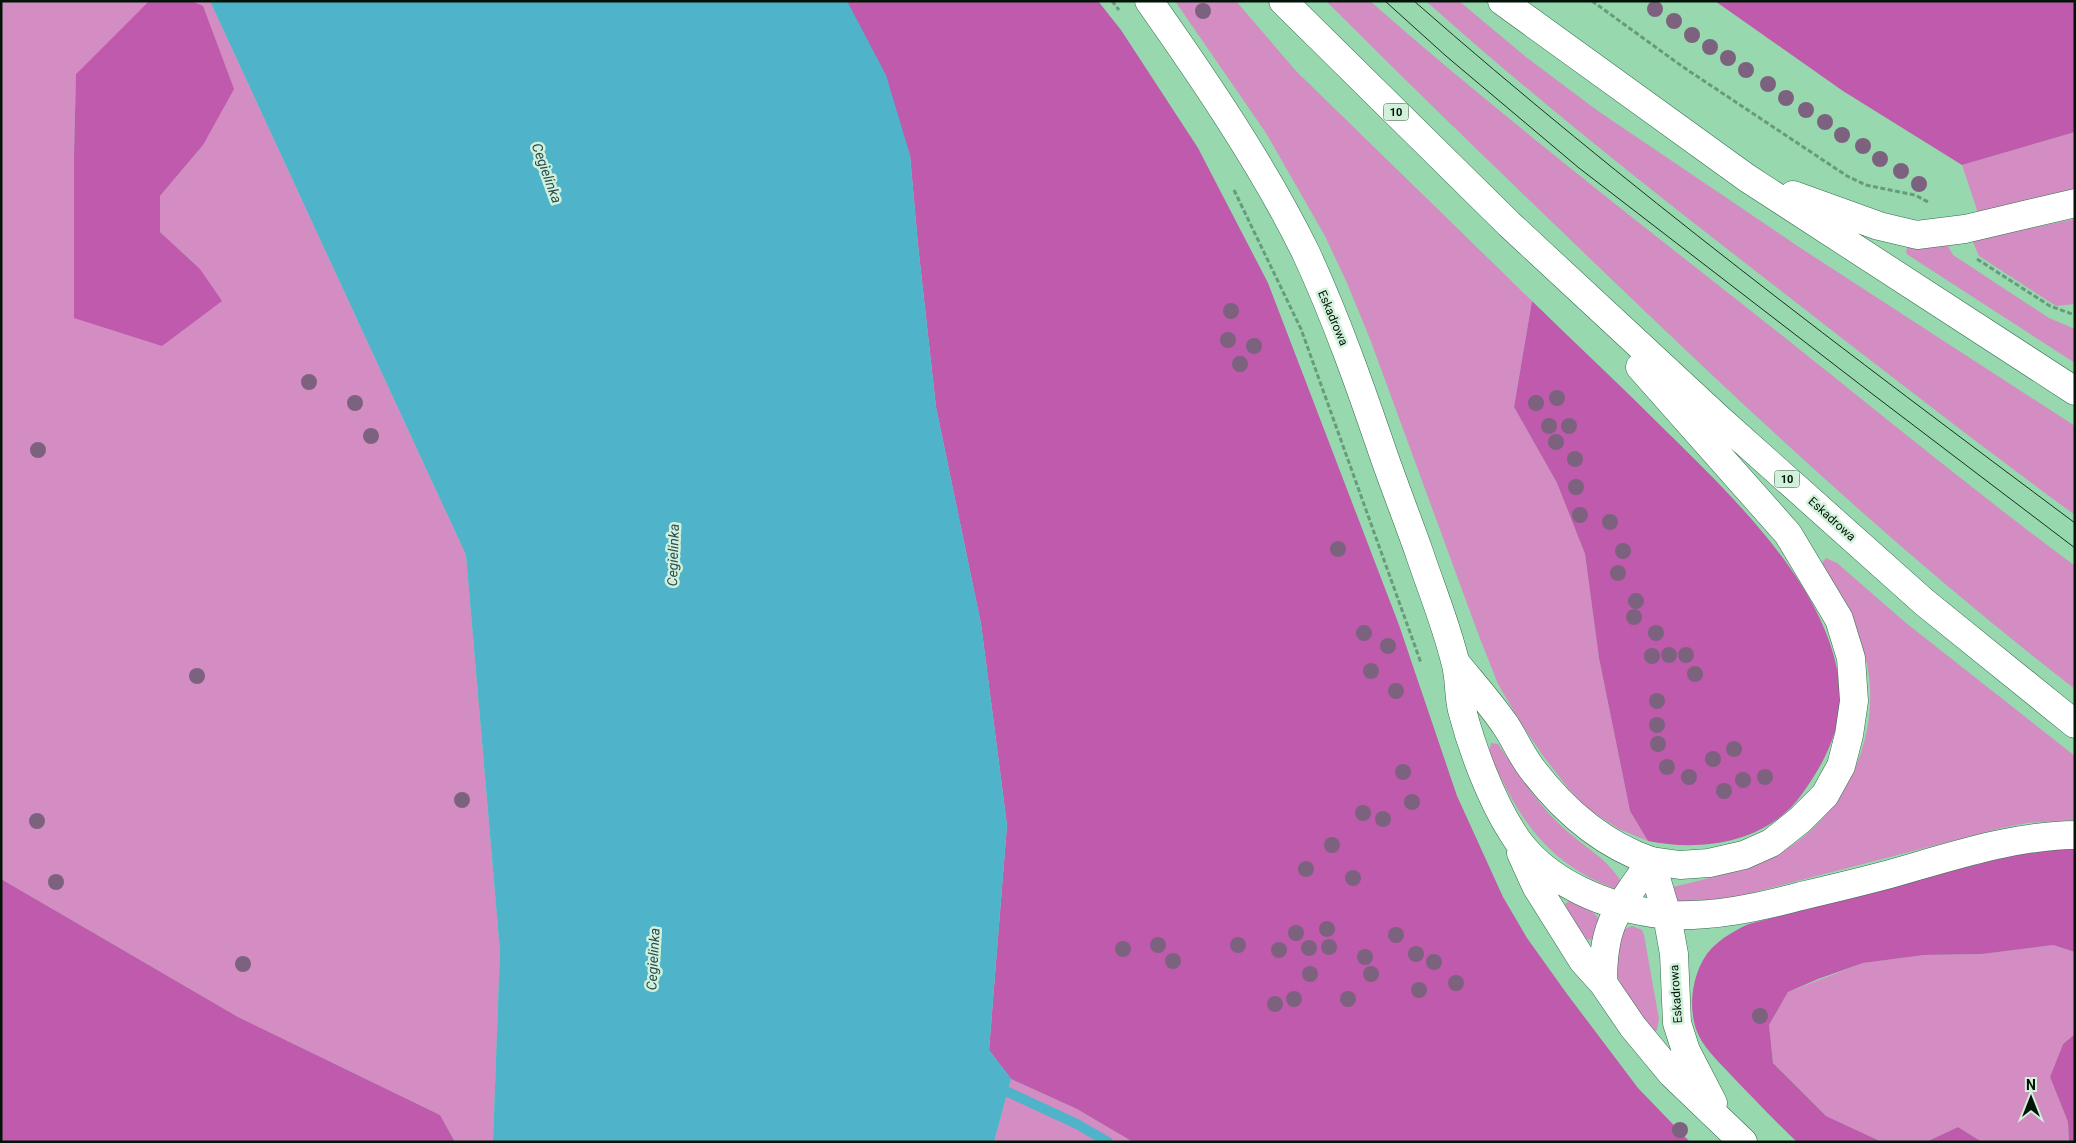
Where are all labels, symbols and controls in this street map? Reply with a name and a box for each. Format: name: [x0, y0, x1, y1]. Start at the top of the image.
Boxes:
road number: 10: [1384, 104, 1408, 120]
water label: Cegielinka: [529, 141, 565, 205]
street label: Eskadrowa: [1315, 288, 1351, 348]
road number: 10: [1774, 470, 1800, 488]
street label: Eskadrowa: [1805, 494, 1859, 544]
water label: Cegielinka: [664, 523, 682, 587]
water label: Cegielinka: [643, 927, 663, 991]
street label: Eskadrowa: [1667, 964, 1685, 1024]
north arrow: [2006, 1073, 2056, 1123]
text: N: [2026, 1077, 2036, 1093]

